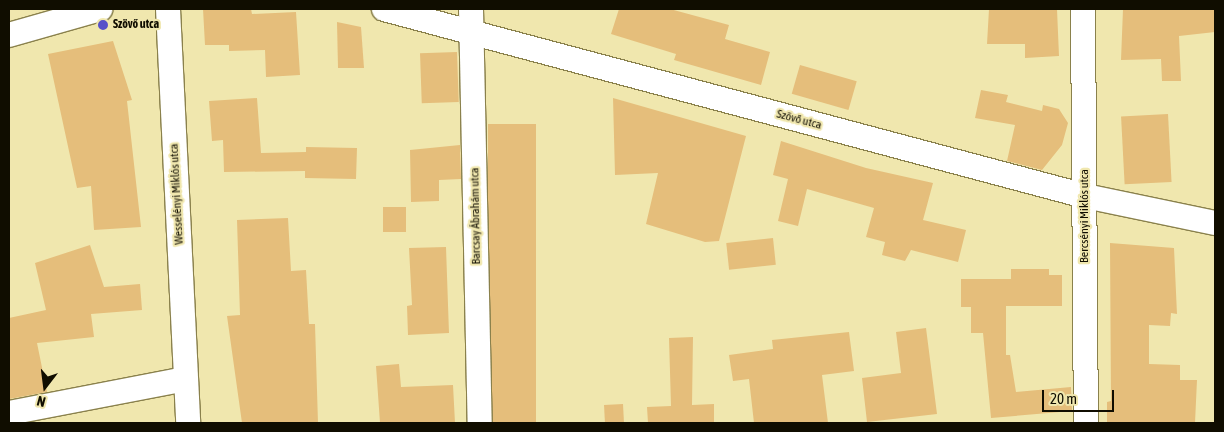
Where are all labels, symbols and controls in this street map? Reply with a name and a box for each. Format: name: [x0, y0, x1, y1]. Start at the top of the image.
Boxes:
place label: Szövő utca: [113, 18, 159, 32]
marker: Szövő utca: [97, 19, 109, 31]
street label: Szövő utca: [775, 107, 823, 133]
street label: Wesselényi Miklós utca: [167, 143, 187, 245]
street label: Barcsay Ábrahám utca: [468, 167, 484, 265]
street label: Bercsényi Miklós utca: [1078, 169, 1092, 263]
north arrow: [20, 362, 70, 412]
scale bar: [1044, 380, 1116, 412]
text: 20 m: [1050, 390, 1077, 407]
text: N: [35, 393, 47, 410]

